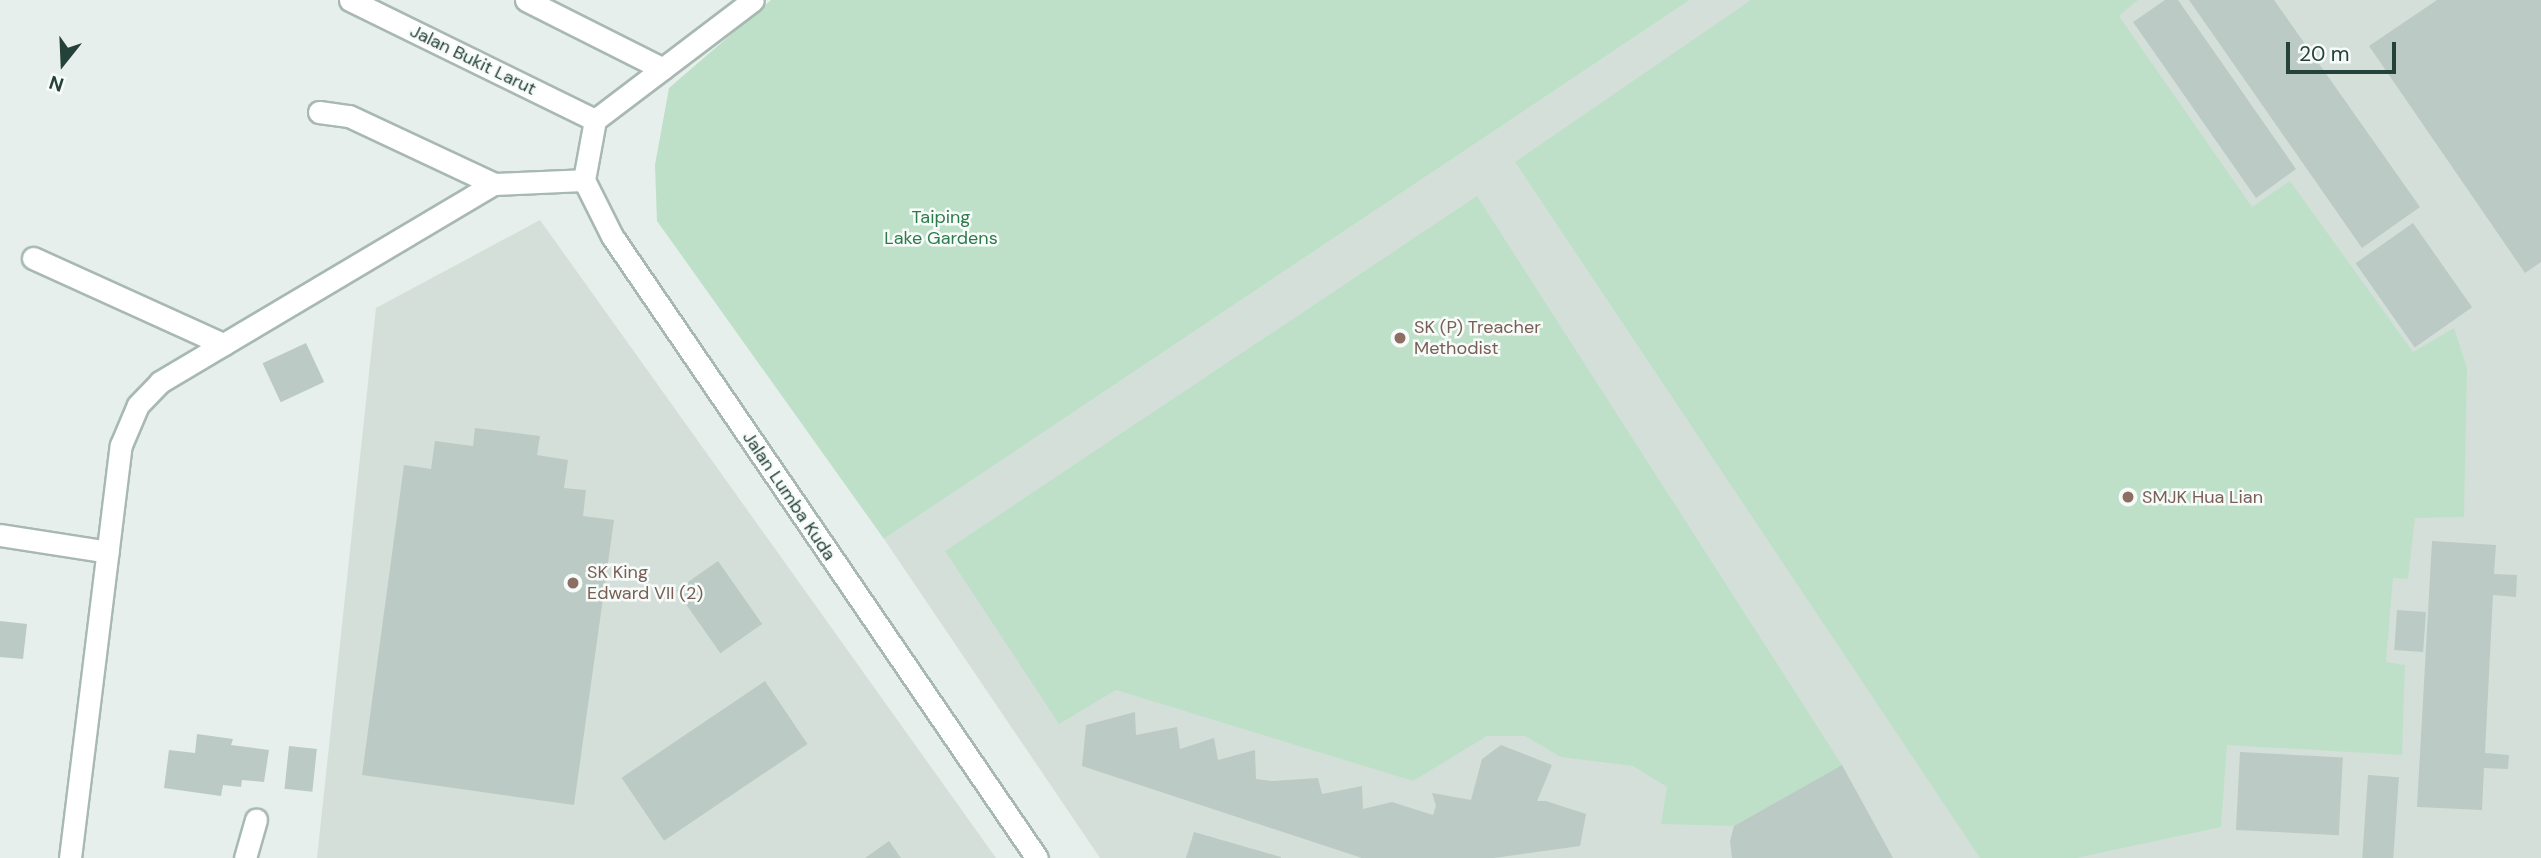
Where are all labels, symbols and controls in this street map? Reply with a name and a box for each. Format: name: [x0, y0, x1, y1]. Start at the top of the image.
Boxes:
street label: Jalan Bukit Larut: [406, 20, 540, 100]
north arrow: [28, 28, 98, 98]
scale bar: [2289, 28, 2399, 72]
text: 20 m: [2299, 40, 2350, 68]
text: N: [46, 69, 67, 97]
park label: Taiping Lake Gardens: [884, 207, 998, 249]
place label: SK (P) Treacher Methodist: [1414, 317, 1541, 360]
marker: SK (P) Treacher Methodist: [1392, 330, 1408, 346]
street label: Jalan Lumba Kuda: [738, 427, 840, 565]
place label: SMJK Hua Lian: [2142, 486, 2263, 508]
marker: SMJK Hua Lian: [2120, 489, 2136, 505]
place label: SK King Edward VII (2): [587, 562, 703, 604]
marker: SK King Edward VII (2): [565, 575, 581, 591]

